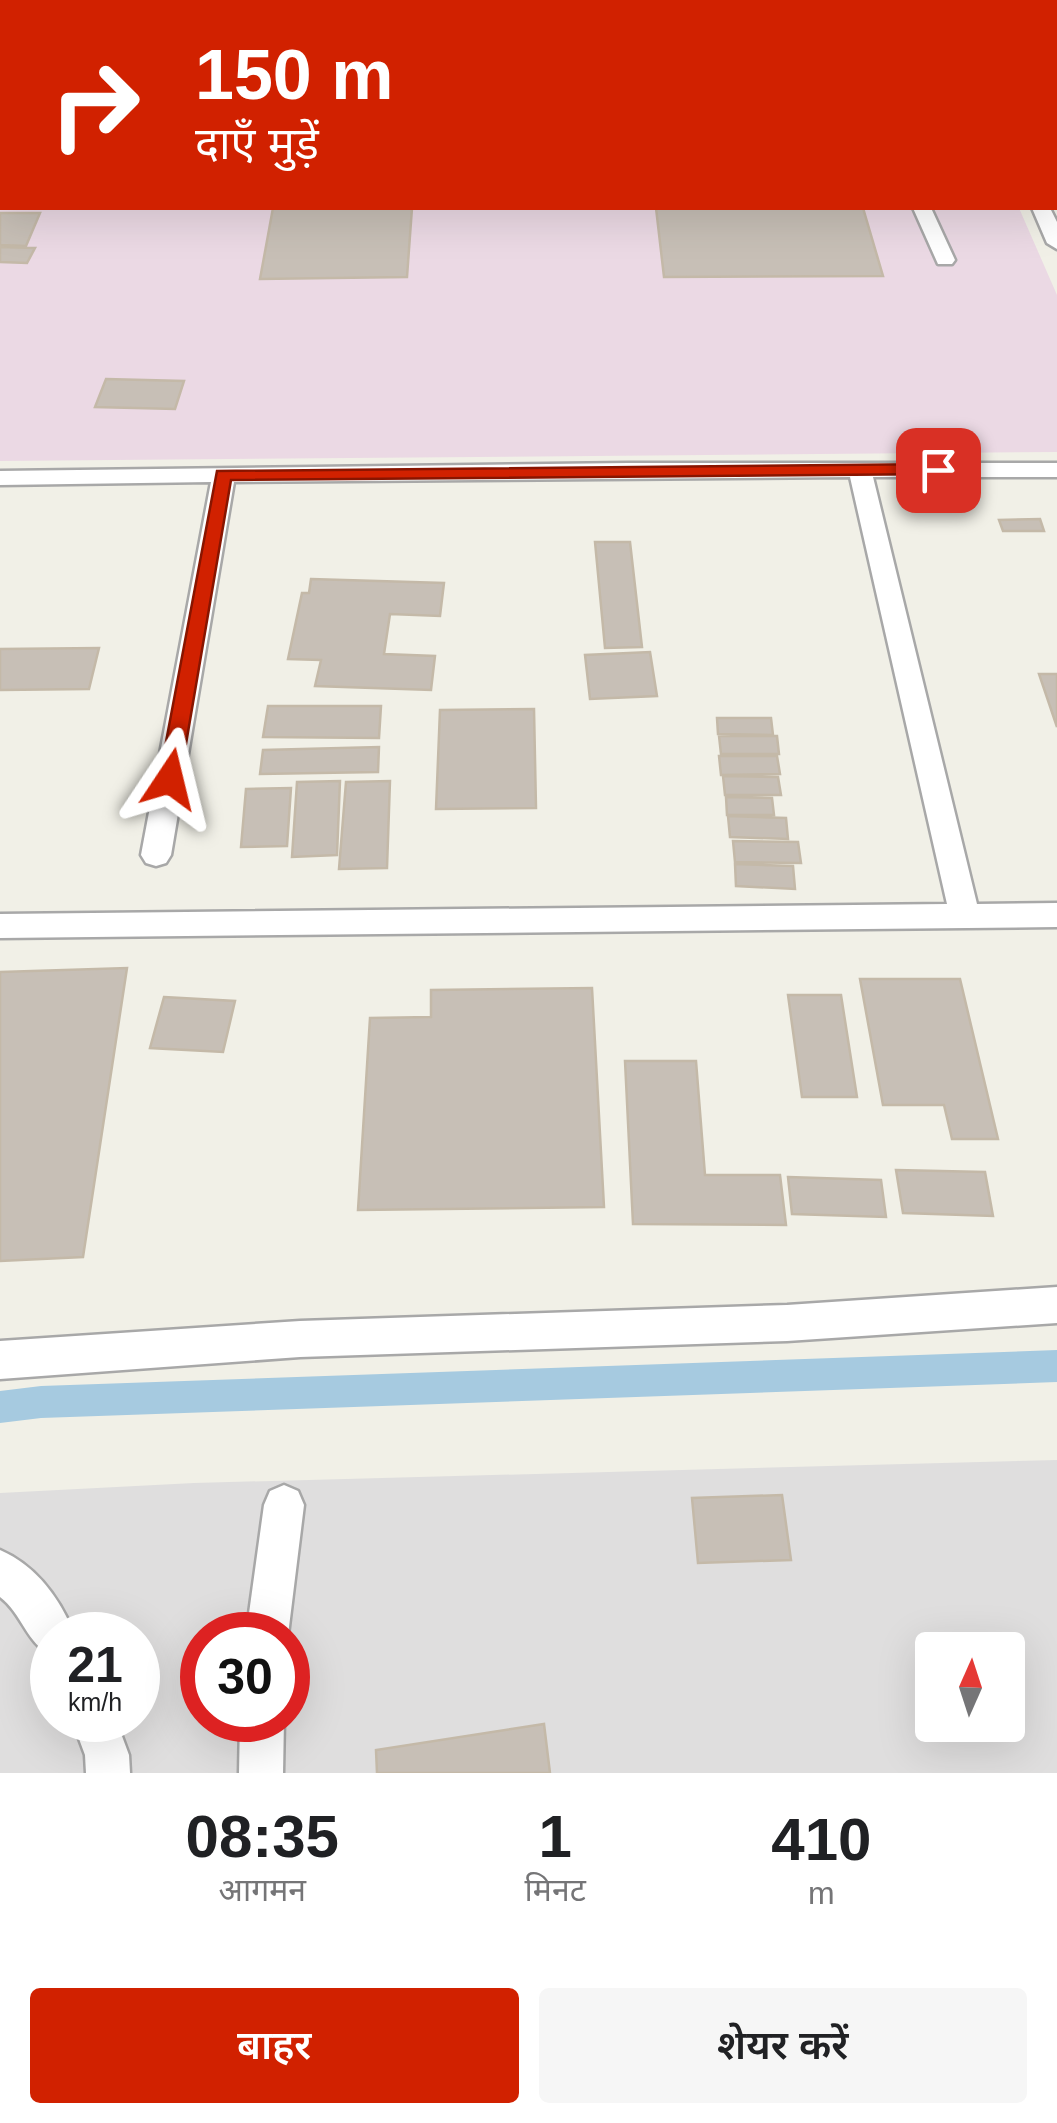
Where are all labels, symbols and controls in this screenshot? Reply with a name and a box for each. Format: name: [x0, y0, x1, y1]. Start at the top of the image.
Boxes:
text: 150 m: [195, 36, 393, 114]
icon: right: [30, 40, 160, 170]
text: दाएँ मुड़ें: [195, 118, 319, 169]
pin: [896, 428, 981, 513]
icon: arrive: [911, 443, 966, 498]
position arrow: [118, 727, 222, 831]
speed limit sign: 30: [180, 1612, 310, 1742]
north arrow: [915, 1632, 1025, 1742]
map controls: [915, 1632, 1025, 1742]
text: 21: [67, 1637, 123, 1693]
text: km/h: [68, 1688, 122, 1716]
text: 08:35: [186, 1803, 339, 1870]
text: 1: [538, 1803, 572, 1870]
text: 410: [771, 1806, 871, 1873]
text: आगमन: [218, 1872, 306, 1908]
text: मिनट: [525, 1872, 586, 1908]
text: m: [808, 1875, 835, 1911]
button: बाहर: [30, 1988, 519, 2103]
button: शेयर करें: [539, 1988, 1027, 2103]

